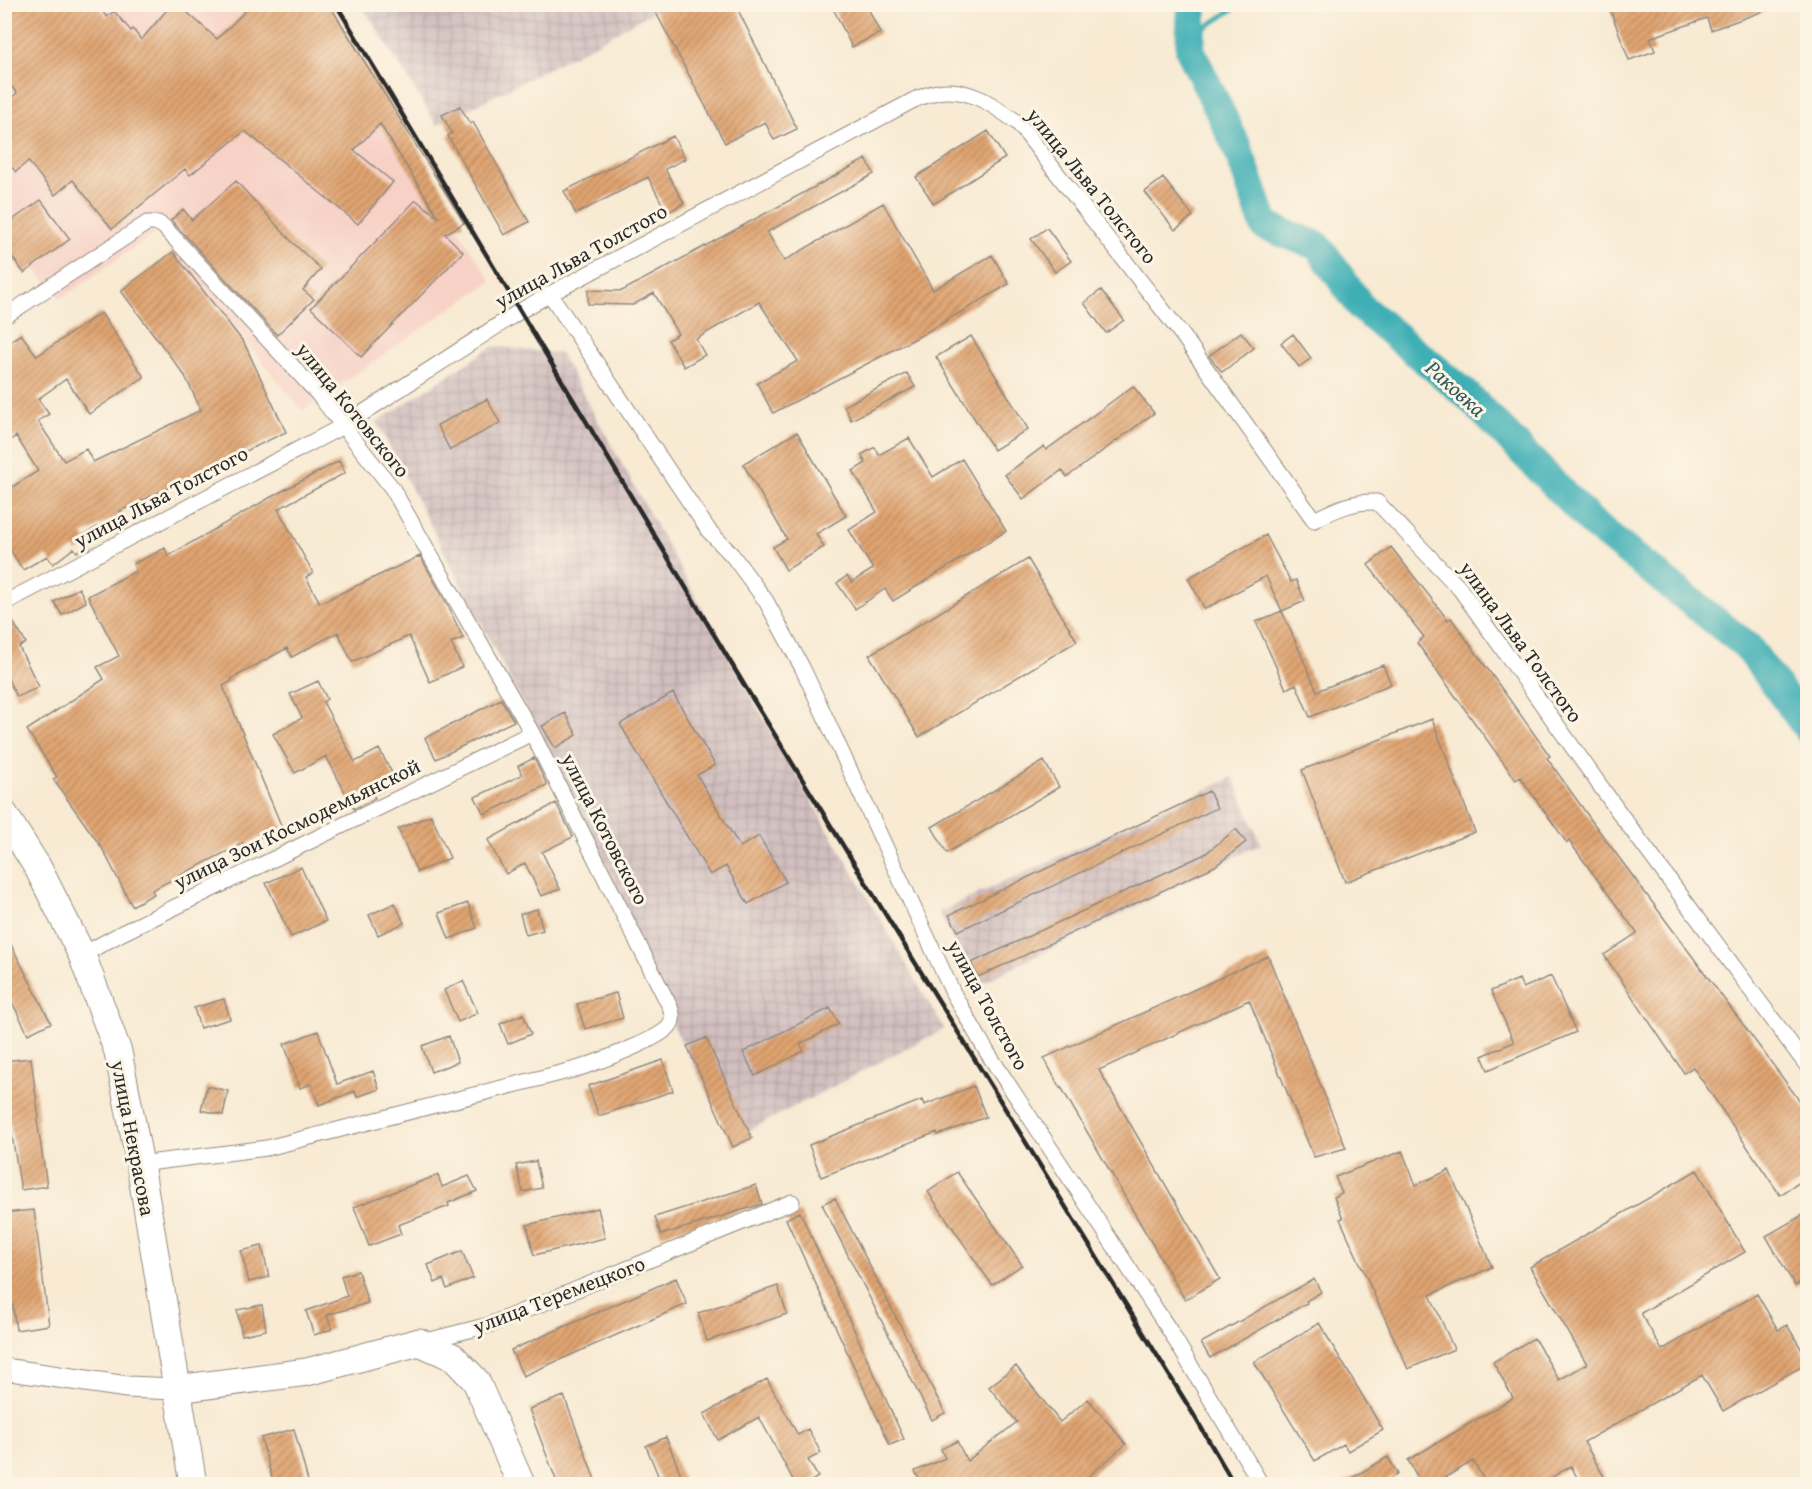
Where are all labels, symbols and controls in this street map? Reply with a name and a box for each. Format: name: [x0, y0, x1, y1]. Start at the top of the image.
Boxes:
street label: улица Льва Толстого: [1019, 100, 1165, 271]
street label: улица Льва Толстого: [488, 195, 673, 316]
street label: улица Котовского: [288, 334, 418, 484]
water label: Раковка: [1418, 351, 1493, 424]
street label: улица Льва Толстого: [67, 438, 253, 556]
street label: улица Льва Толстого: [1451, 554, 1591, 729]
street label: улица Котовского: [553, 747, 657, 910]
street label: улица Зои Космодемьянской: [167, 750, 425, 897]
street label: улица Толстого: [939, 933, 1037, 1076]
street label: улица Некрасова: [103, 1057, 164, 1218]
street label: улица Теремецкого: [467, 1247, 649, 1342]

